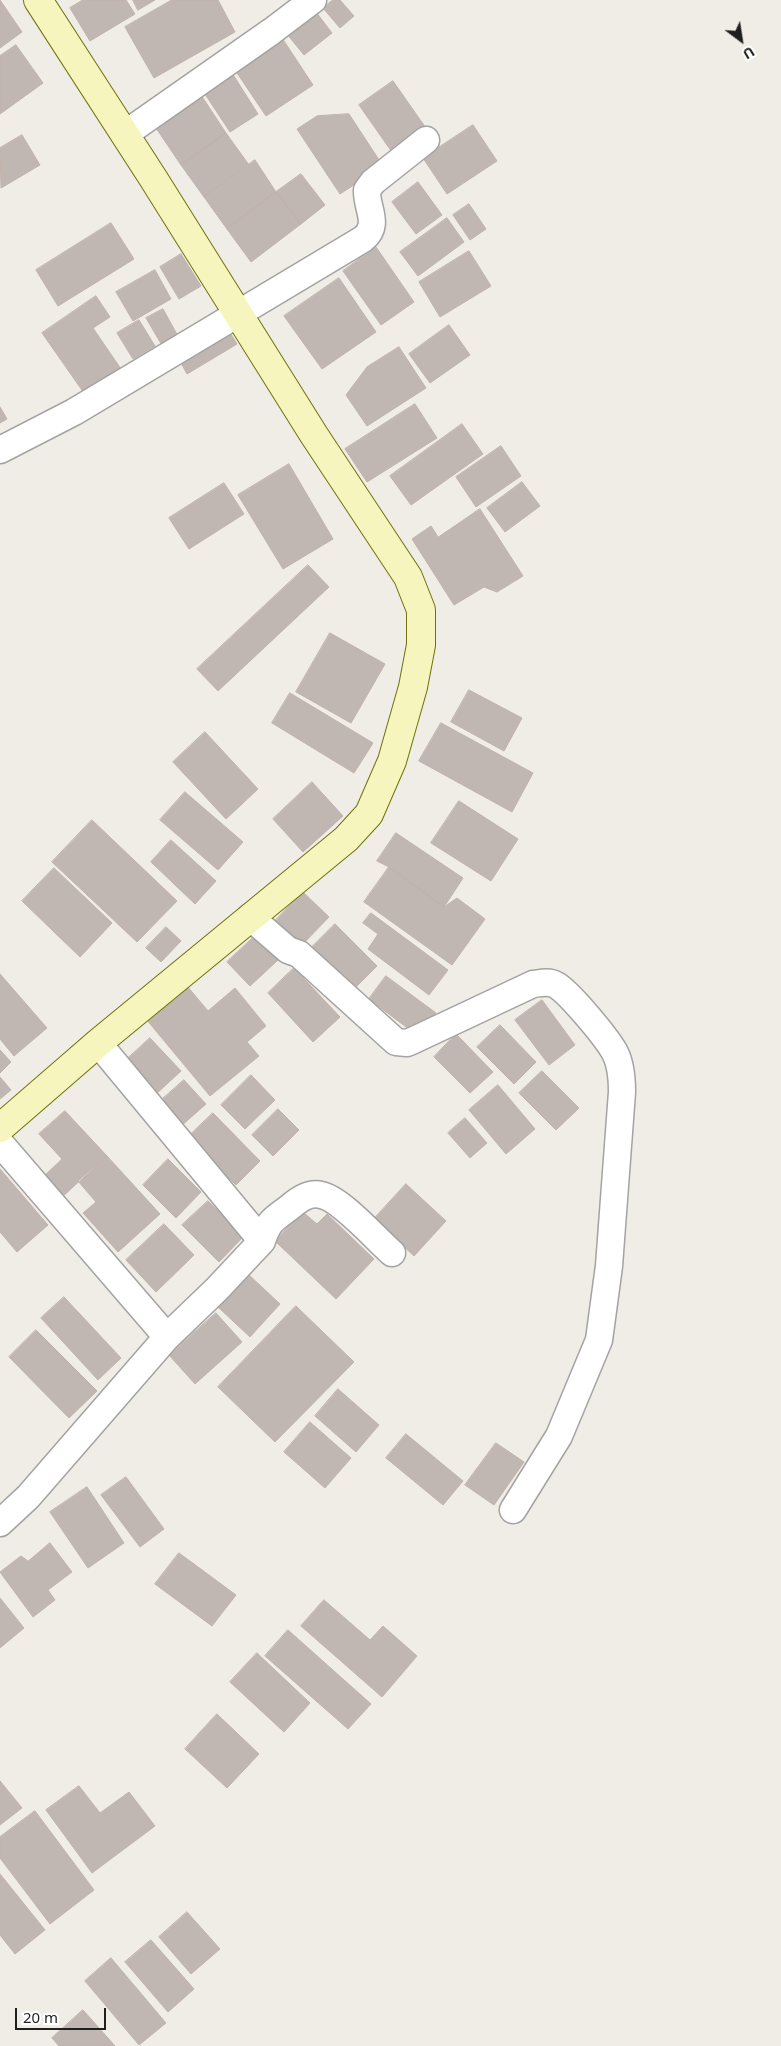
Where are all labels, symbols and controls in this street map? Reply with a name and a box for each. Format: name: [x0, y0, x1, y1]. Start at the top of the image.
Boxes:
north arrow: [716, 15, 766, 65]
text: U: [740, 42, 758, 64]
scale bar: [18, 1998, 109, 2030]
text: 20 m: [23, 2007, 58, 2027]

